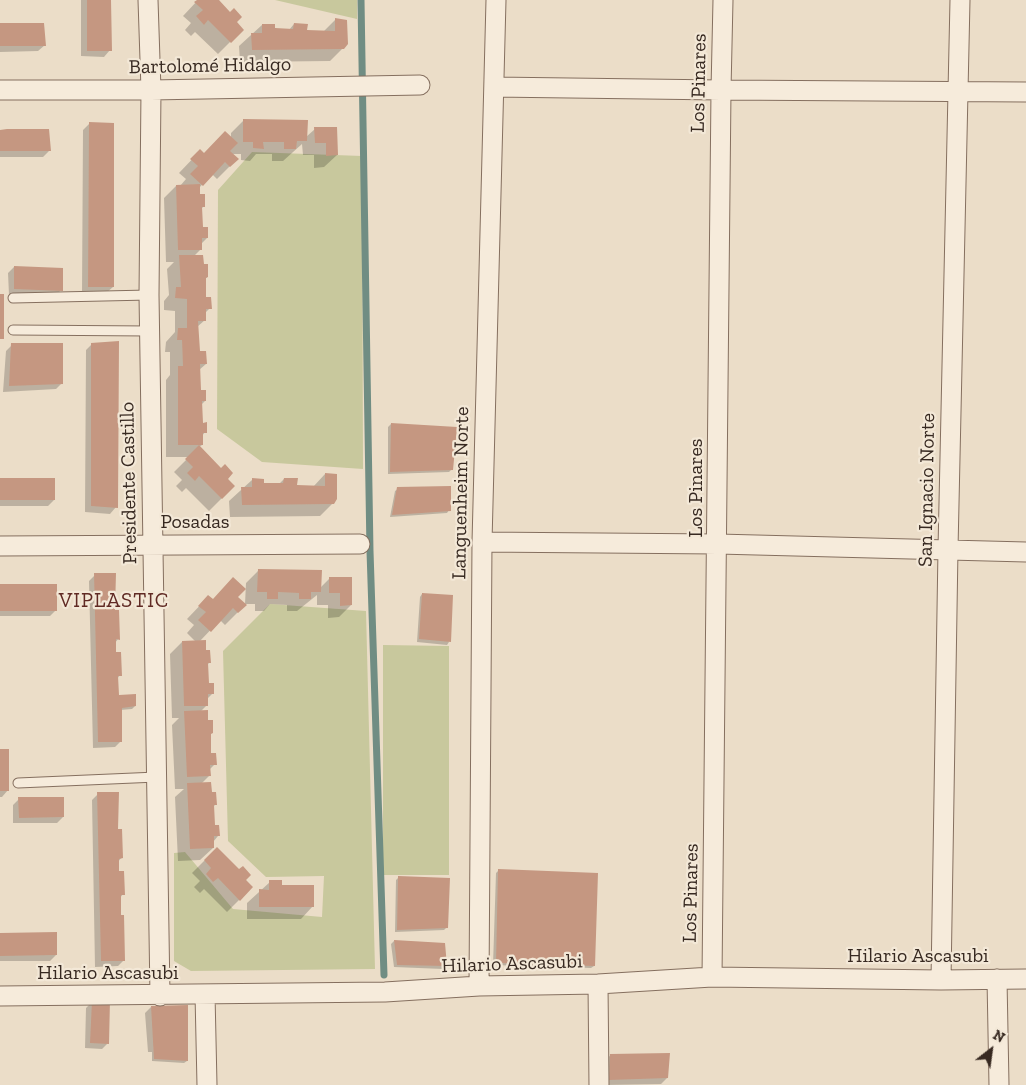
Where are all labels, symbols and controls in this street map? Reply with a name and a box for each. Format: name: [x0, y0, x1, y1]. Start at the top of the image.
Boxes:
street label: Los Pinares: [686, 33, 712, 133]
street label: Bartolomé Hidalgo: [129, 53, 291, 79]
street label: Presidente Castillo: [116, 402, 142, 564]
street label: Languenheim Norte: [447, 406, 475, 580]
street label: San Ignacio Norte: [914, 413, 940, 567]
street label: Los Pinares: [684, 438, 708, 538]
street label: Posadas: [160, 510, 230, 534]
district label: VIPLASTIC: [58, 588, 170, 614]
street label: Los Pinares: [678, 843, 704, 943]
street label: Hilario Ascasubi: [847, 944, 989, 968]
street label: Hilario Ascasubi: [441, 950, 583, 978]
street label: Hilario Ascasubi: [37, 961, 179, 985]
north arrow: [966, 1025, 1016, 1075]
text: N: [990, 1027, 1008, 1047]

